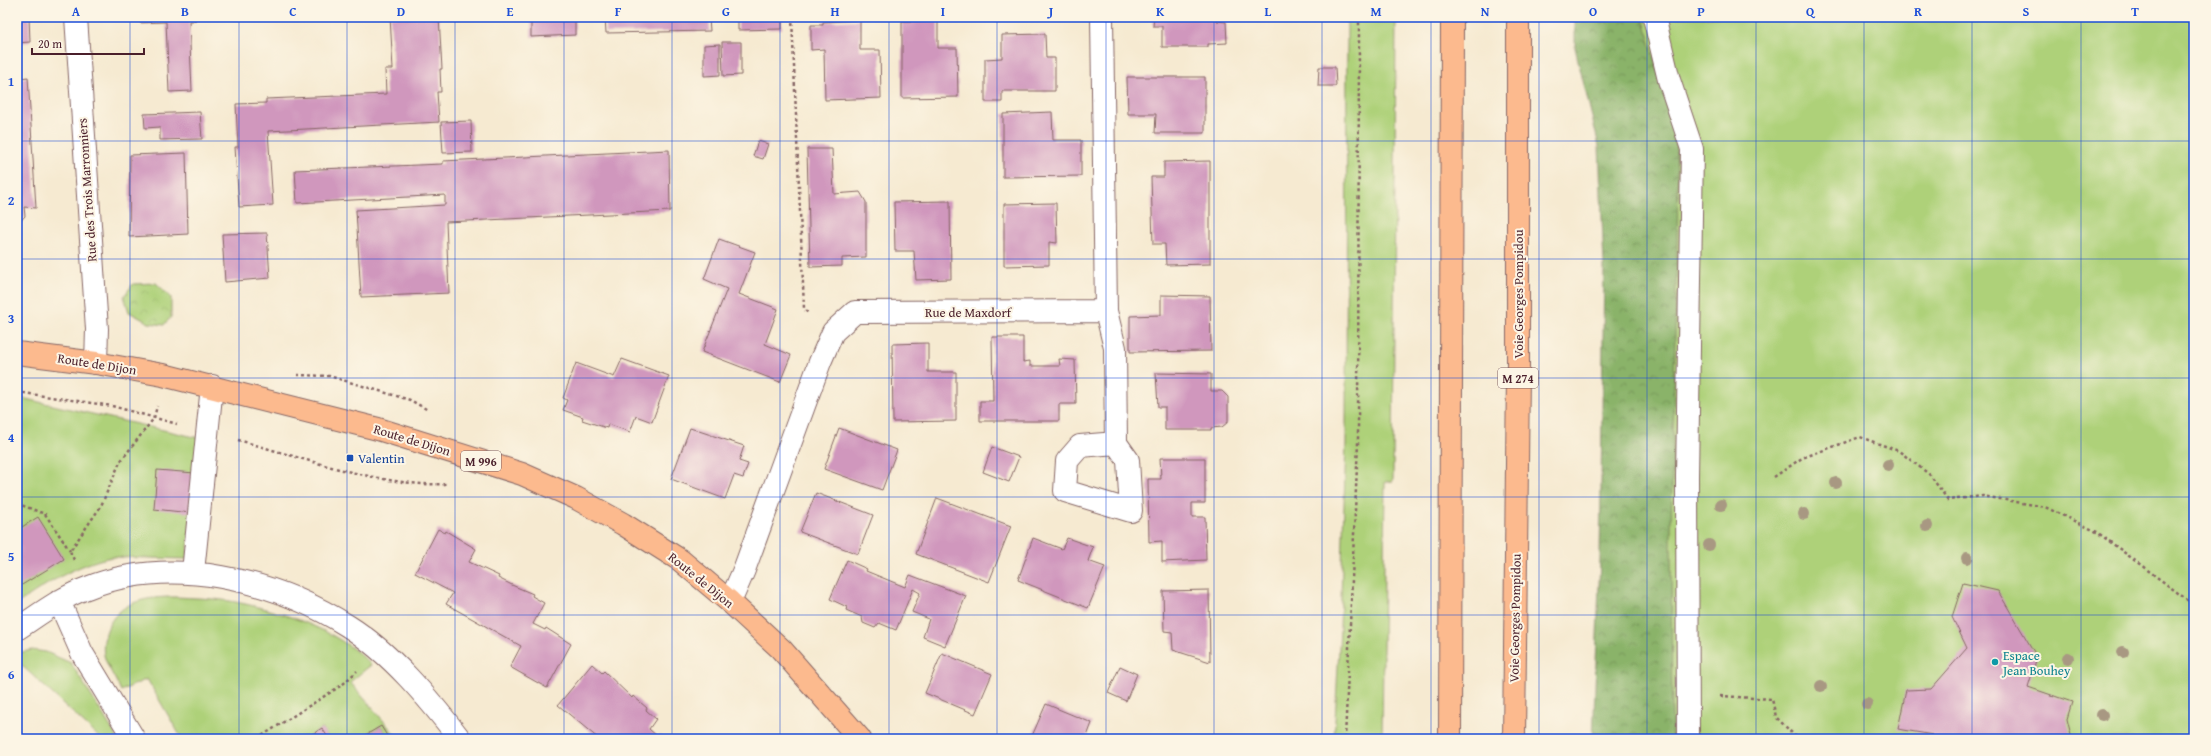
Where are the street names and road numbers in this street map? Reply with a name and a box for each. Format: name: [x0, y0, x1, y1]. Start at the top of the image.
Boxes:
street label: Rue des Trois Marronniers: [72, 117, 102, 263]
street label: Voie Georges Pompidou: [1509, 230, 1528, 358]
street label: Rue de Maxdorf: [925, 303, 1013, 322]
street label: Route de Dijon: [56, 348, 138, 380]
road number: M 274: [1498, 368, 1538, 388]
street label: Route de Dijon: [371, 419, 453, 461]
road number: M 996: [461, 451, 501, 471]
street label: Route de Dijon: [664, 548, 738, 613]
street label: Voie Georges Pompidou: [1504, 553, 1526, 683]

